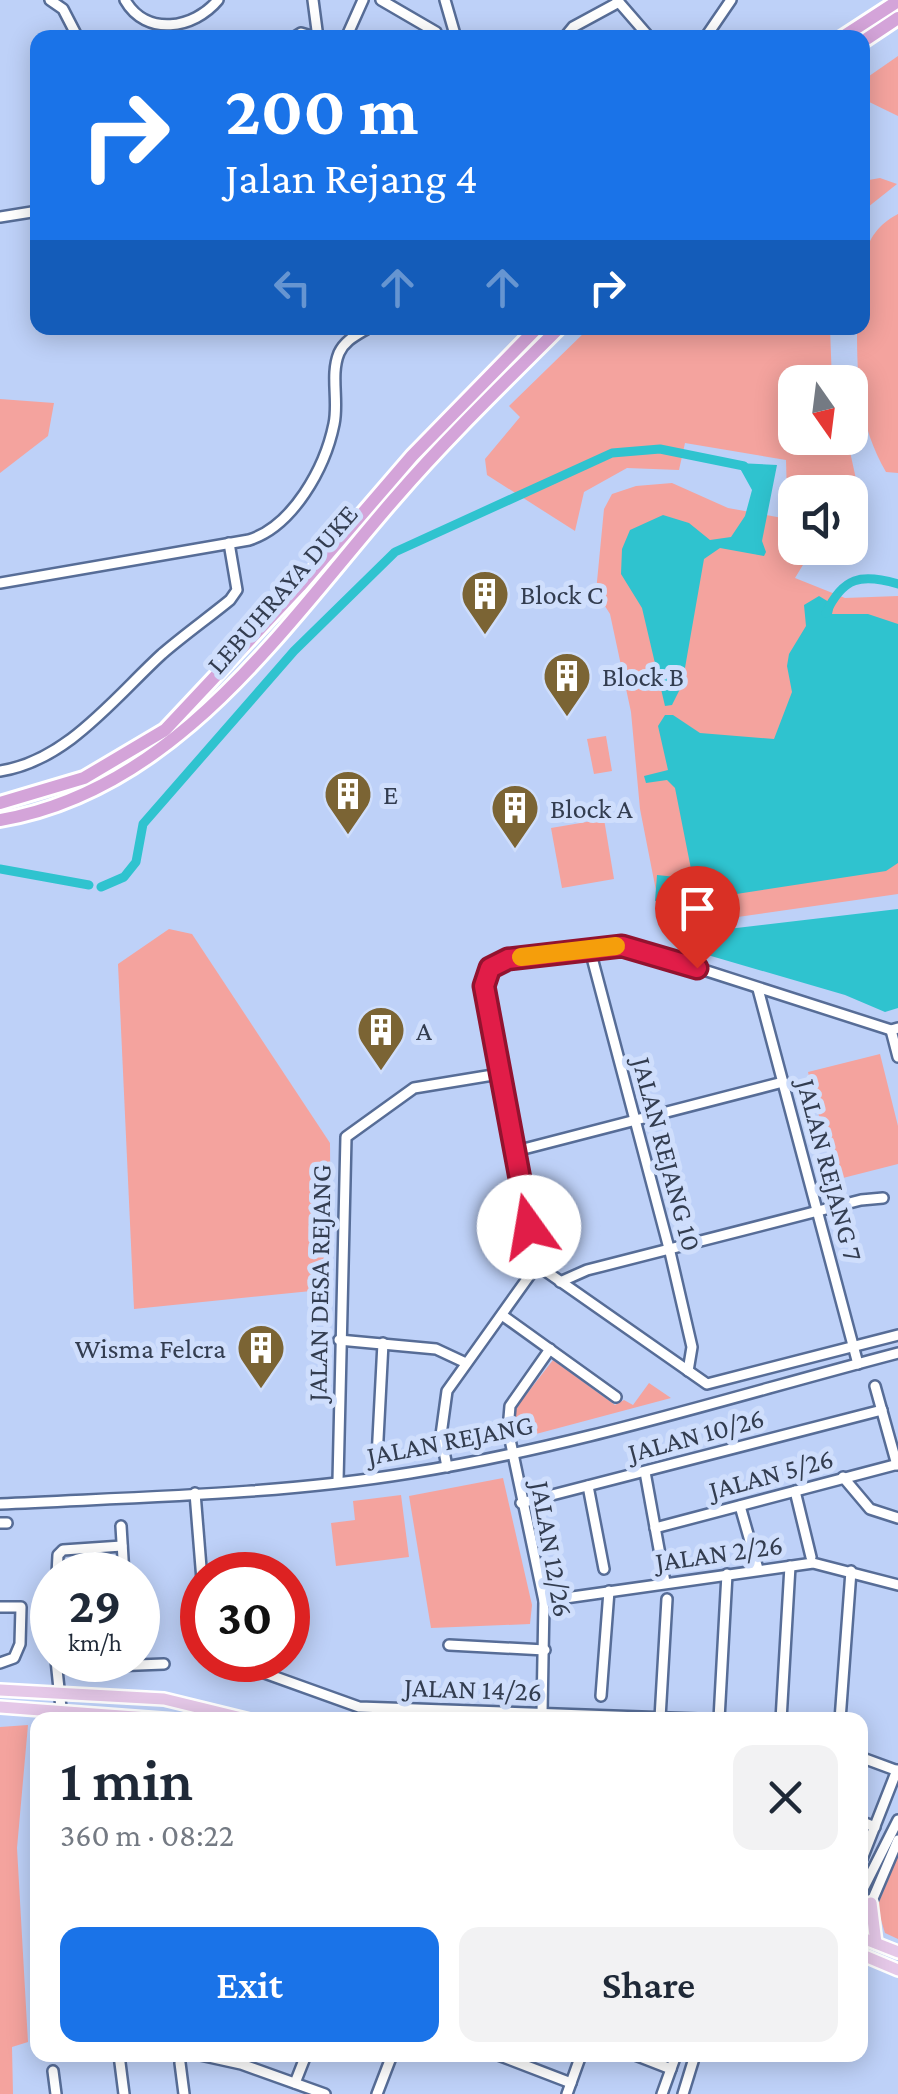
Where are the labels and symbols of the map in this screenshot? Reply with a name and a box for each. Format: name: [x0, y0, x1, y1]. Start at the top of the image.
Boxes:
north arrow: [778, 365, 868, 455]
street label: LEBUHRAYA DUKE: [200, 498, 364, 680]
building icon: Block C: [459, 568, 511, 636]
place label: Block C: [520, 579, 603, 610]
building icon: Block B: [541, 650, 593, 718]
place label: Block B: [602, 661, 684, 692]
building icon: E: [322, 768, 374, 836]
place label: E: [383, 779, 398, 810]
building icon: Block A: [489, 782, 541, 850]
place label: Block A: [550, 793, 633, 824]
pin: [655, 866, 740, 969]
building icon: A: [355, 1004, 407, 1072]
place label: A: [416, 1015, 432, 1046]
street label: JALAN REJANG 10: [625, 1051, 708, 1254]
street label: JALAN REJANG 7: [790, 1073, 869, 1264]
street label: JALAN DESA REJANG: [301, 1164, 337, 1405]
position arrow: [477, 1175, 581, 1279]
building icon: Wisma Felcra: [235, 1322, 287, 1390]
place label: Wisma Felcra: [75, 1333, 226, 1364]
street label: JALAN 10/26: [622, 1402, 767, 1469]
street label: JALAN REJANG: [361, 1409, 536, 1472]
street label: JALAN 5/26: [703, 1443, 837, 1506]
street label: JALAN 12/26: [524, 1476, 579, 1619]
street label: JALAN 2/26: [650, 1529, 785, 1578]
speed limit sign: 30: [180, 1552, 310, 1682]
street label: JALAN 14/26: [400, 1671, 543, 1707]

